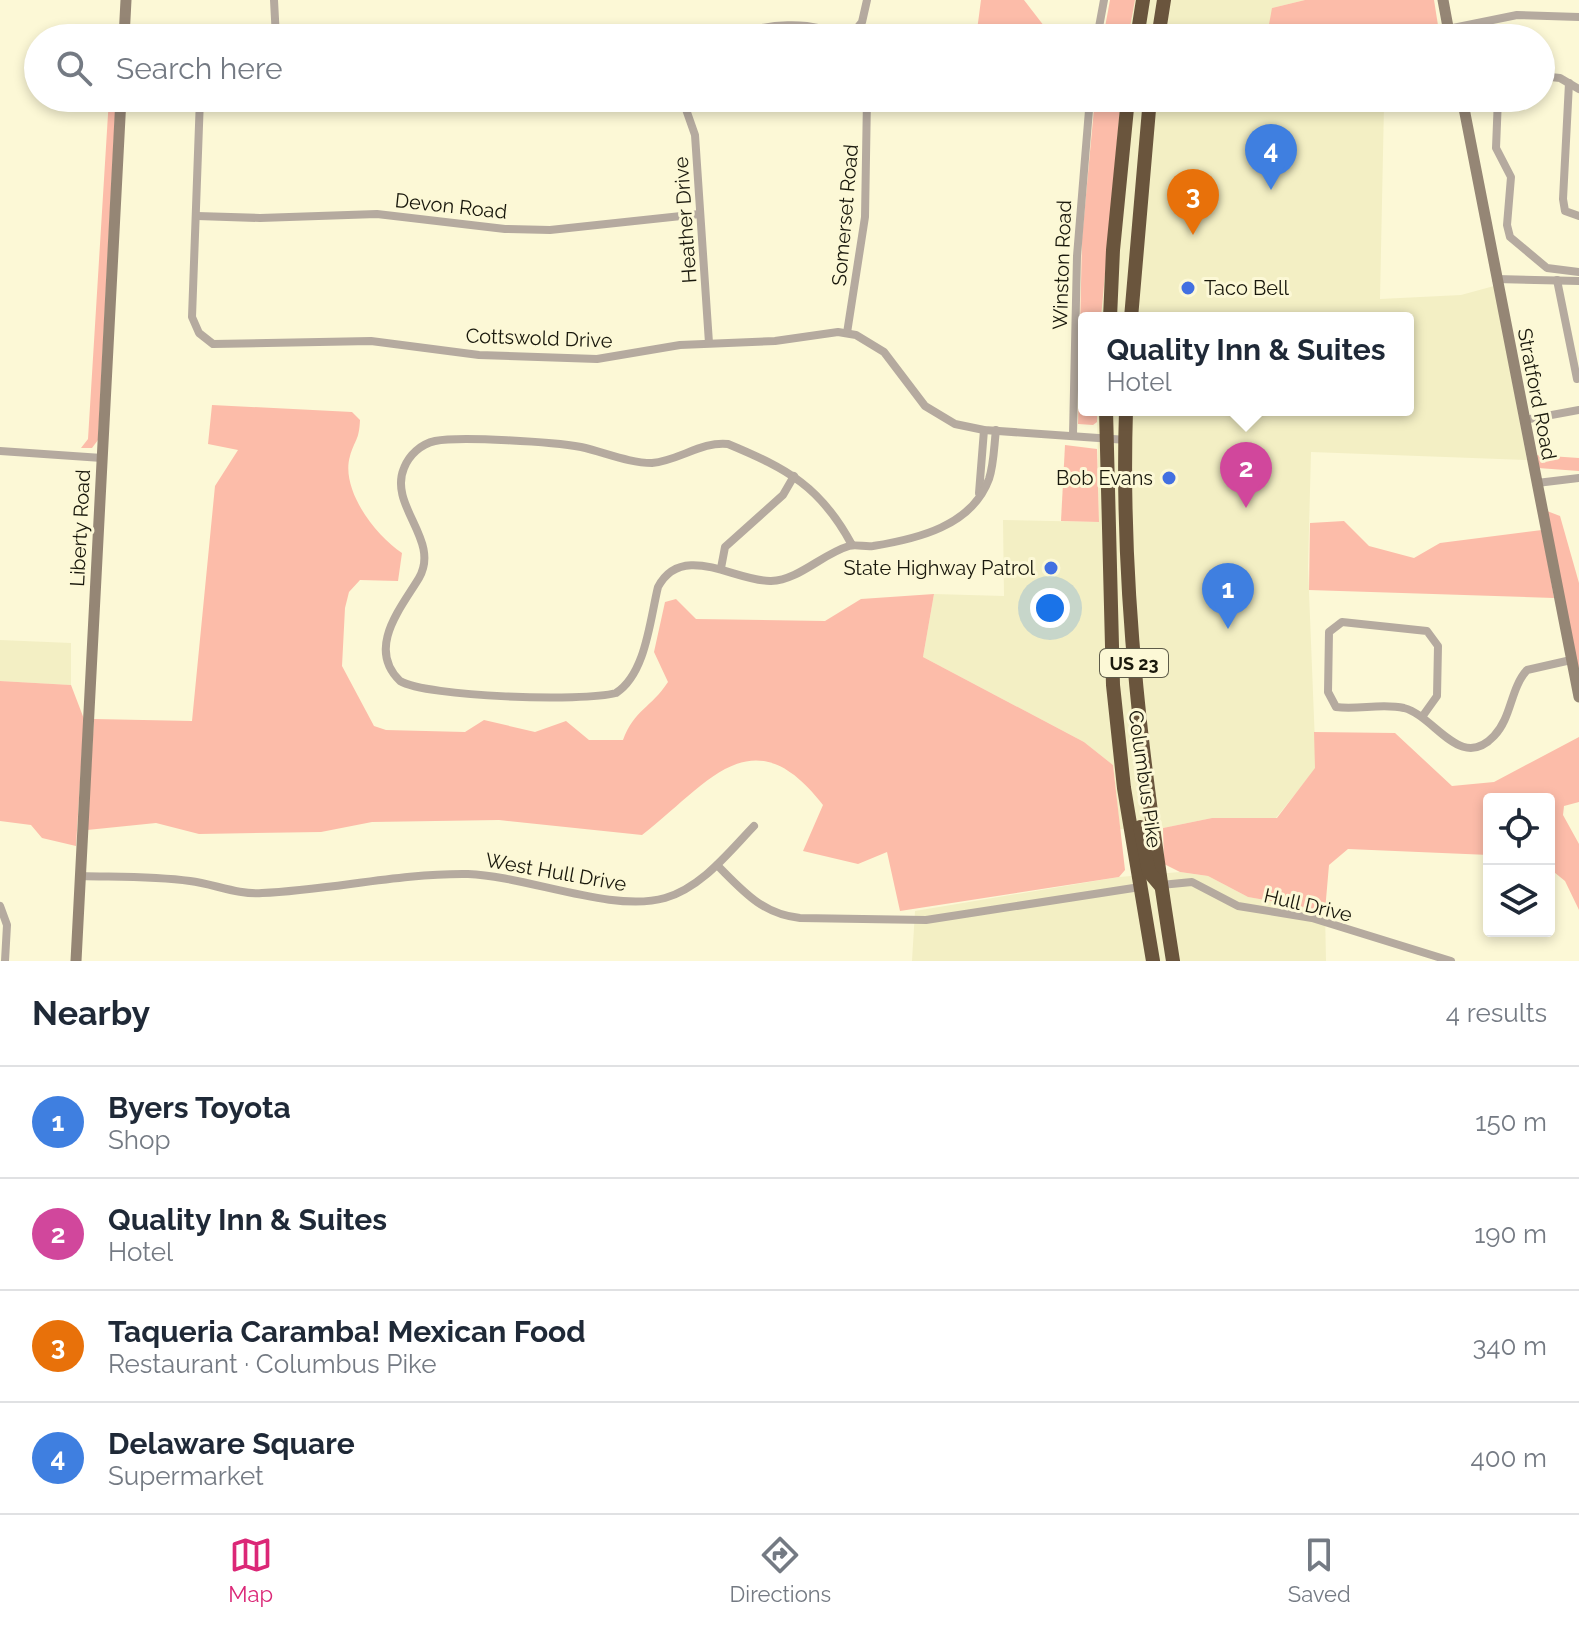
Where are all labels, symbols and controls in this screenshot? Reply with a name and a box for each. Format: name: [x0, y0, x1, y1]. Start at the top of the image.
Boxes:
search box: [24, 24, 1555, 112]
icon: search: [52, 46, 96, 90]
text: Search here: [116, 51, 283, 86]
pin: 4: [1245, 124, 1297, 190]
street label: Somerset Road: [827, 143, 863, 287]
street label: Heather Drive: [669, 156, 701, 284]
pin: 3: [1167, 169, 1219, 235]
street label: Devon Road: [394, 188, 508, 224]
street label: Winston Road: [1048, 200, 1076, 330]
place label: Taco Bell: [1204, 276, 1289, 300]
marker: Taco Bell: [1179, 279, 1197, 297]
popup: [1078, 312, 1414, 416]
street label: Cottswold Drive: [465, 323, 613, 353]
street label: Stratford Road: [1512, 326, 1562, 462]
text: Quality Inn & Suites: [1106, 332, 1386, 367]
text: Hotel: [1106, 367, 1171, 397]
pin: 2: [1220, 442, 1272, 508]
place label: Bob Evans: [1056, 466, 1153, 490]
street label: Liberty Road: [65, 469, 95, 587]
marker: Bob Evans: [1160, 469, 1178, 487]
place label: State Highway Patrol: [843, 556, 1036, 580]
marker: State Highway Patrol: [1042, 559, 1060, 577]
pin: 1: [1202, 563, 1254, 629]
your location: [1030, 588, 1070, 628]
road number: US 23: [1100, 649, 1168, 677]
street label: Columbus Pike: [1123, 709, 1167, 850]
map controls: [1483, 793, 1555, 937]
button: locate: [1483, 793, 1555, 865]
street label: West Hull Drive: [484, 848, 629, 896]
button: layers: [1483, 865, 1555, 937]
street label: Hull Drive: [1262, 883, 1355, 927]
text: Nearby: [32, 993, 150, 1033]
text: 4 results: [1446, 998, 1547, 1028]
text: Byers Toyota: [108, 1090, 291, 1125]
text: 1: [52, 1107, 64, 1137]
text: 150 m: [1475, 1107, 1547, 1137]
text: Shop: [108, 1125, 170, 1155]
text: Quality Inn & Suites: [108, 1202, 387, 1237]
text: 2: [51, 1219, 65, 1249]
text: 190 m: [1474, 1219, 1547, 1249]
text: Hotel: [108, 1237, 173, 1267]
text: Taqueria Caramba! Mexican Food: [108, 1314, 586, 1349]
text: 3: [51, 1331, 65, 1361]
text: 340 m: [1472, 1331, 1547, 1361]
text: Restaurant · Columbus Pike: [108, 1349, 436, 1379]
text: Delaware Square: [108, 1426, 355, 1461]
text: 4: [51, 1443, 65, 1473]
text: 400 m: [1470, 1443, 1547, 1473]
text: Supermarket: [108, 1461, 264, 1491]
tab: Map: [228, 1533, 273, 1607]
tab: Directions: [730, 1533, 831, 1607]
tab: Saved: [1288, 1533, 1351, 1607]

